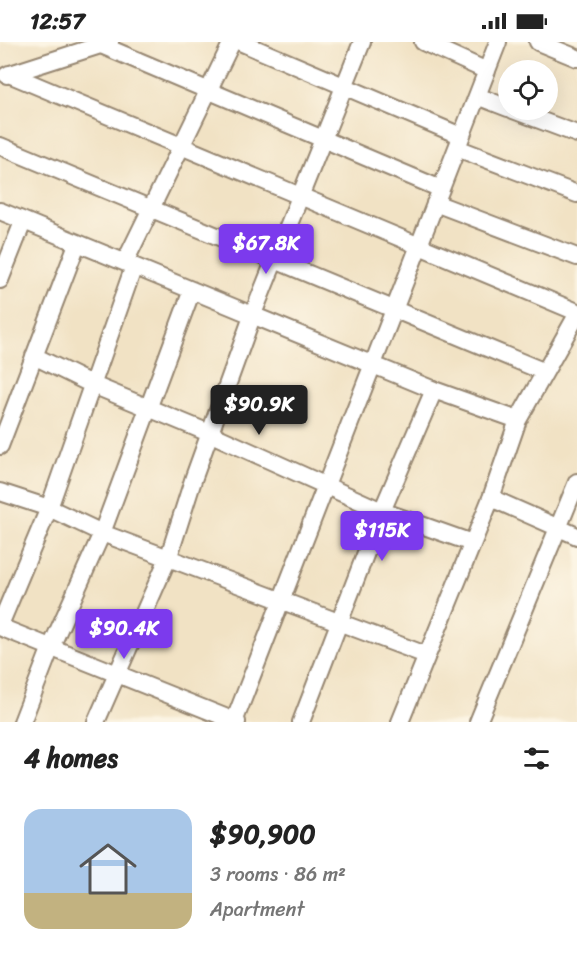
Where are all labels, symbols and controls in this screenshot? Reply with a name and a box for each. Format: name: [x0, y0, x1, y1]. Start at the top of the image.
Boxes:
text: 12:57: [30, 2, 85, 41]
map controls: [498, 60, 558, 120]
button: locate: [498, 60, 558, 120]
pin: $67.8K: [217, 224, 315, 275]
text: $67.8K: [233, 226, 299, 261]
pin: $90.9K: [210, 385, 308, 436]
text: $90.9K: [225, 387, 293, 422]
pin: $115K: [340, 511, 424, 562]
text: $115K: [355, 513, 410, 548]
pin: $90.4K: [75, 609, 173, 660]
text: $90.4K: [89, 611, 159, 646]
text: 4 homes: [24, 735, 118, 781]
icon: filters: [520, 742, 553, 775]
text: $90,900: [210, 811, 316, 857]
icon: home: [72, 833, 144, 905]
text: 3 rooms · 86 m²: [210, 857, 346, 892]
text: Apartment: [210, 892, 304, 927]

